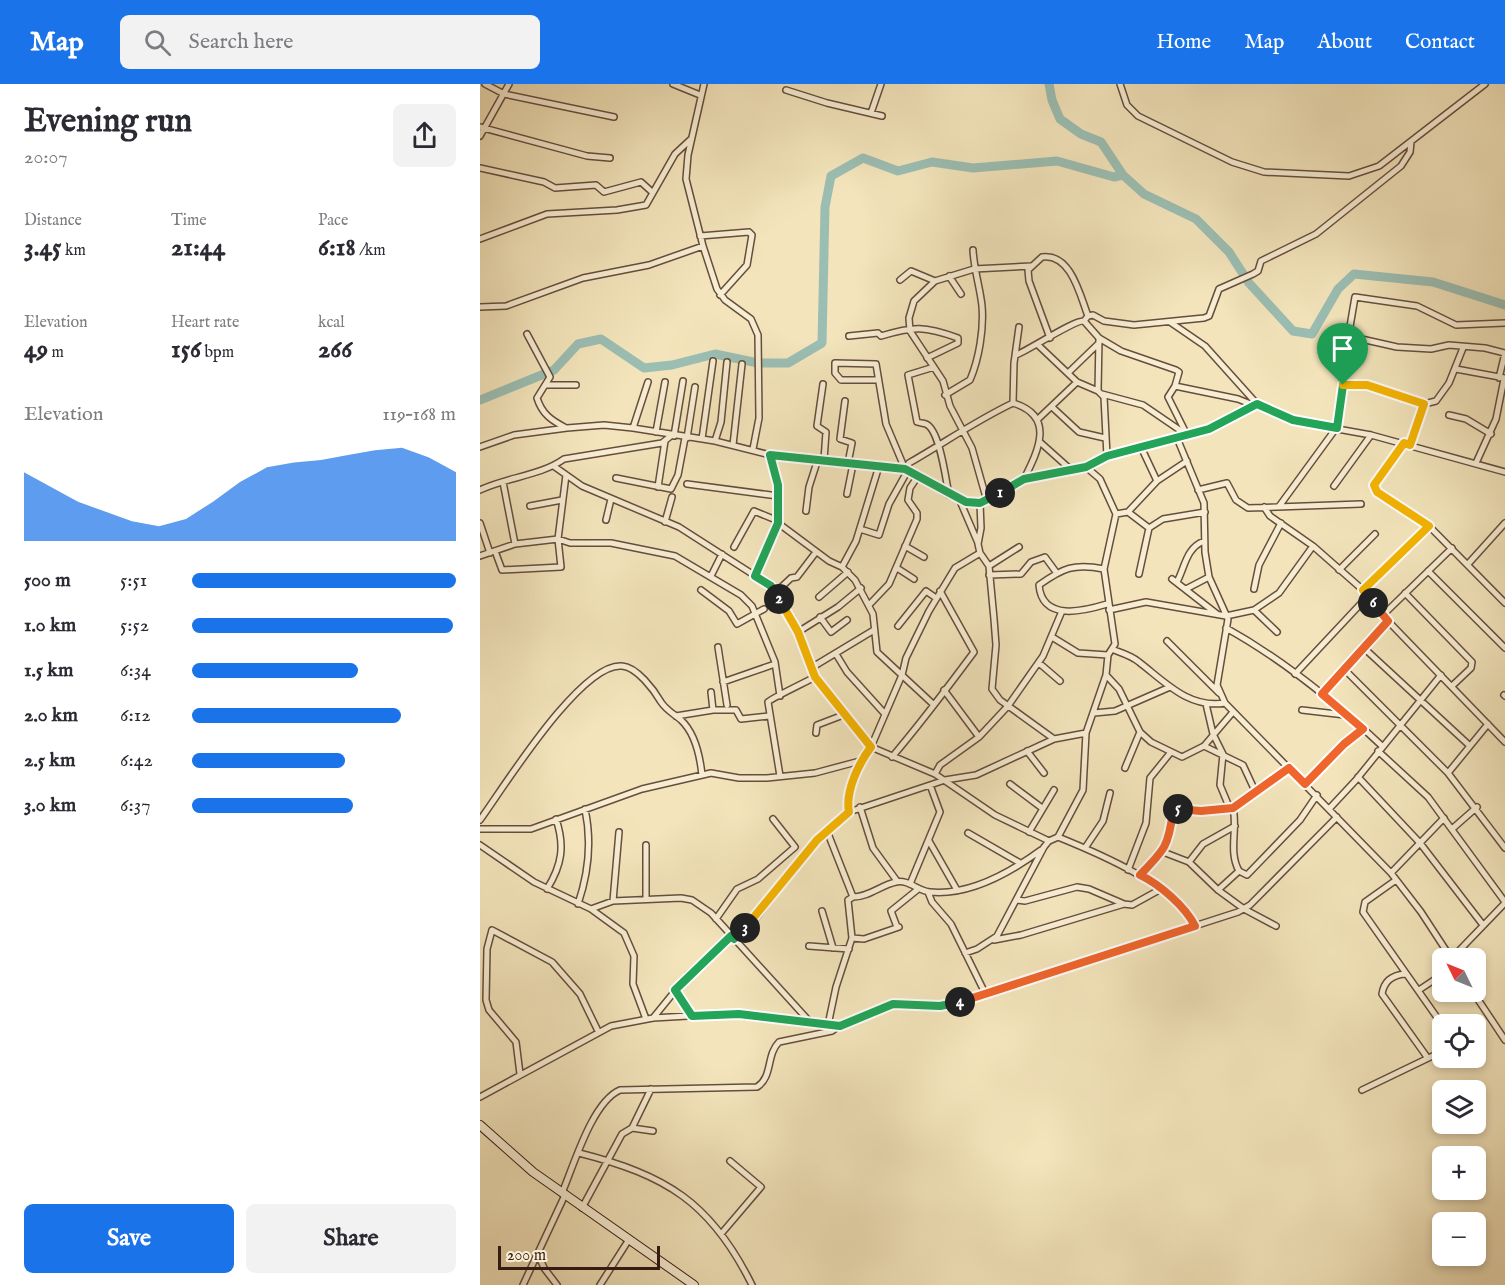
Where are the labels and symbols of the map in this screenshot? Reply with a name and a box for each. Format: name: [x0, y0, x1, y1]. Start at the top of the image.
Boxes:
pin: [1317, 323, 1368, 385]
pin: 1: [985, 478, 1015, 508]
pin: 2: [764, 584, 794, 614]
pin: 6: [1358, 588, 1388, 618]
pin: 5: [1163, 794, 1193, 824]
pin: 3: [730, 913, 760, 943]
north arrow: [1432, 948, 1486, 1002]
pin: 4: [945, 987, 975, 1017]
scale bar: [498, 1243, 660, 1270]

